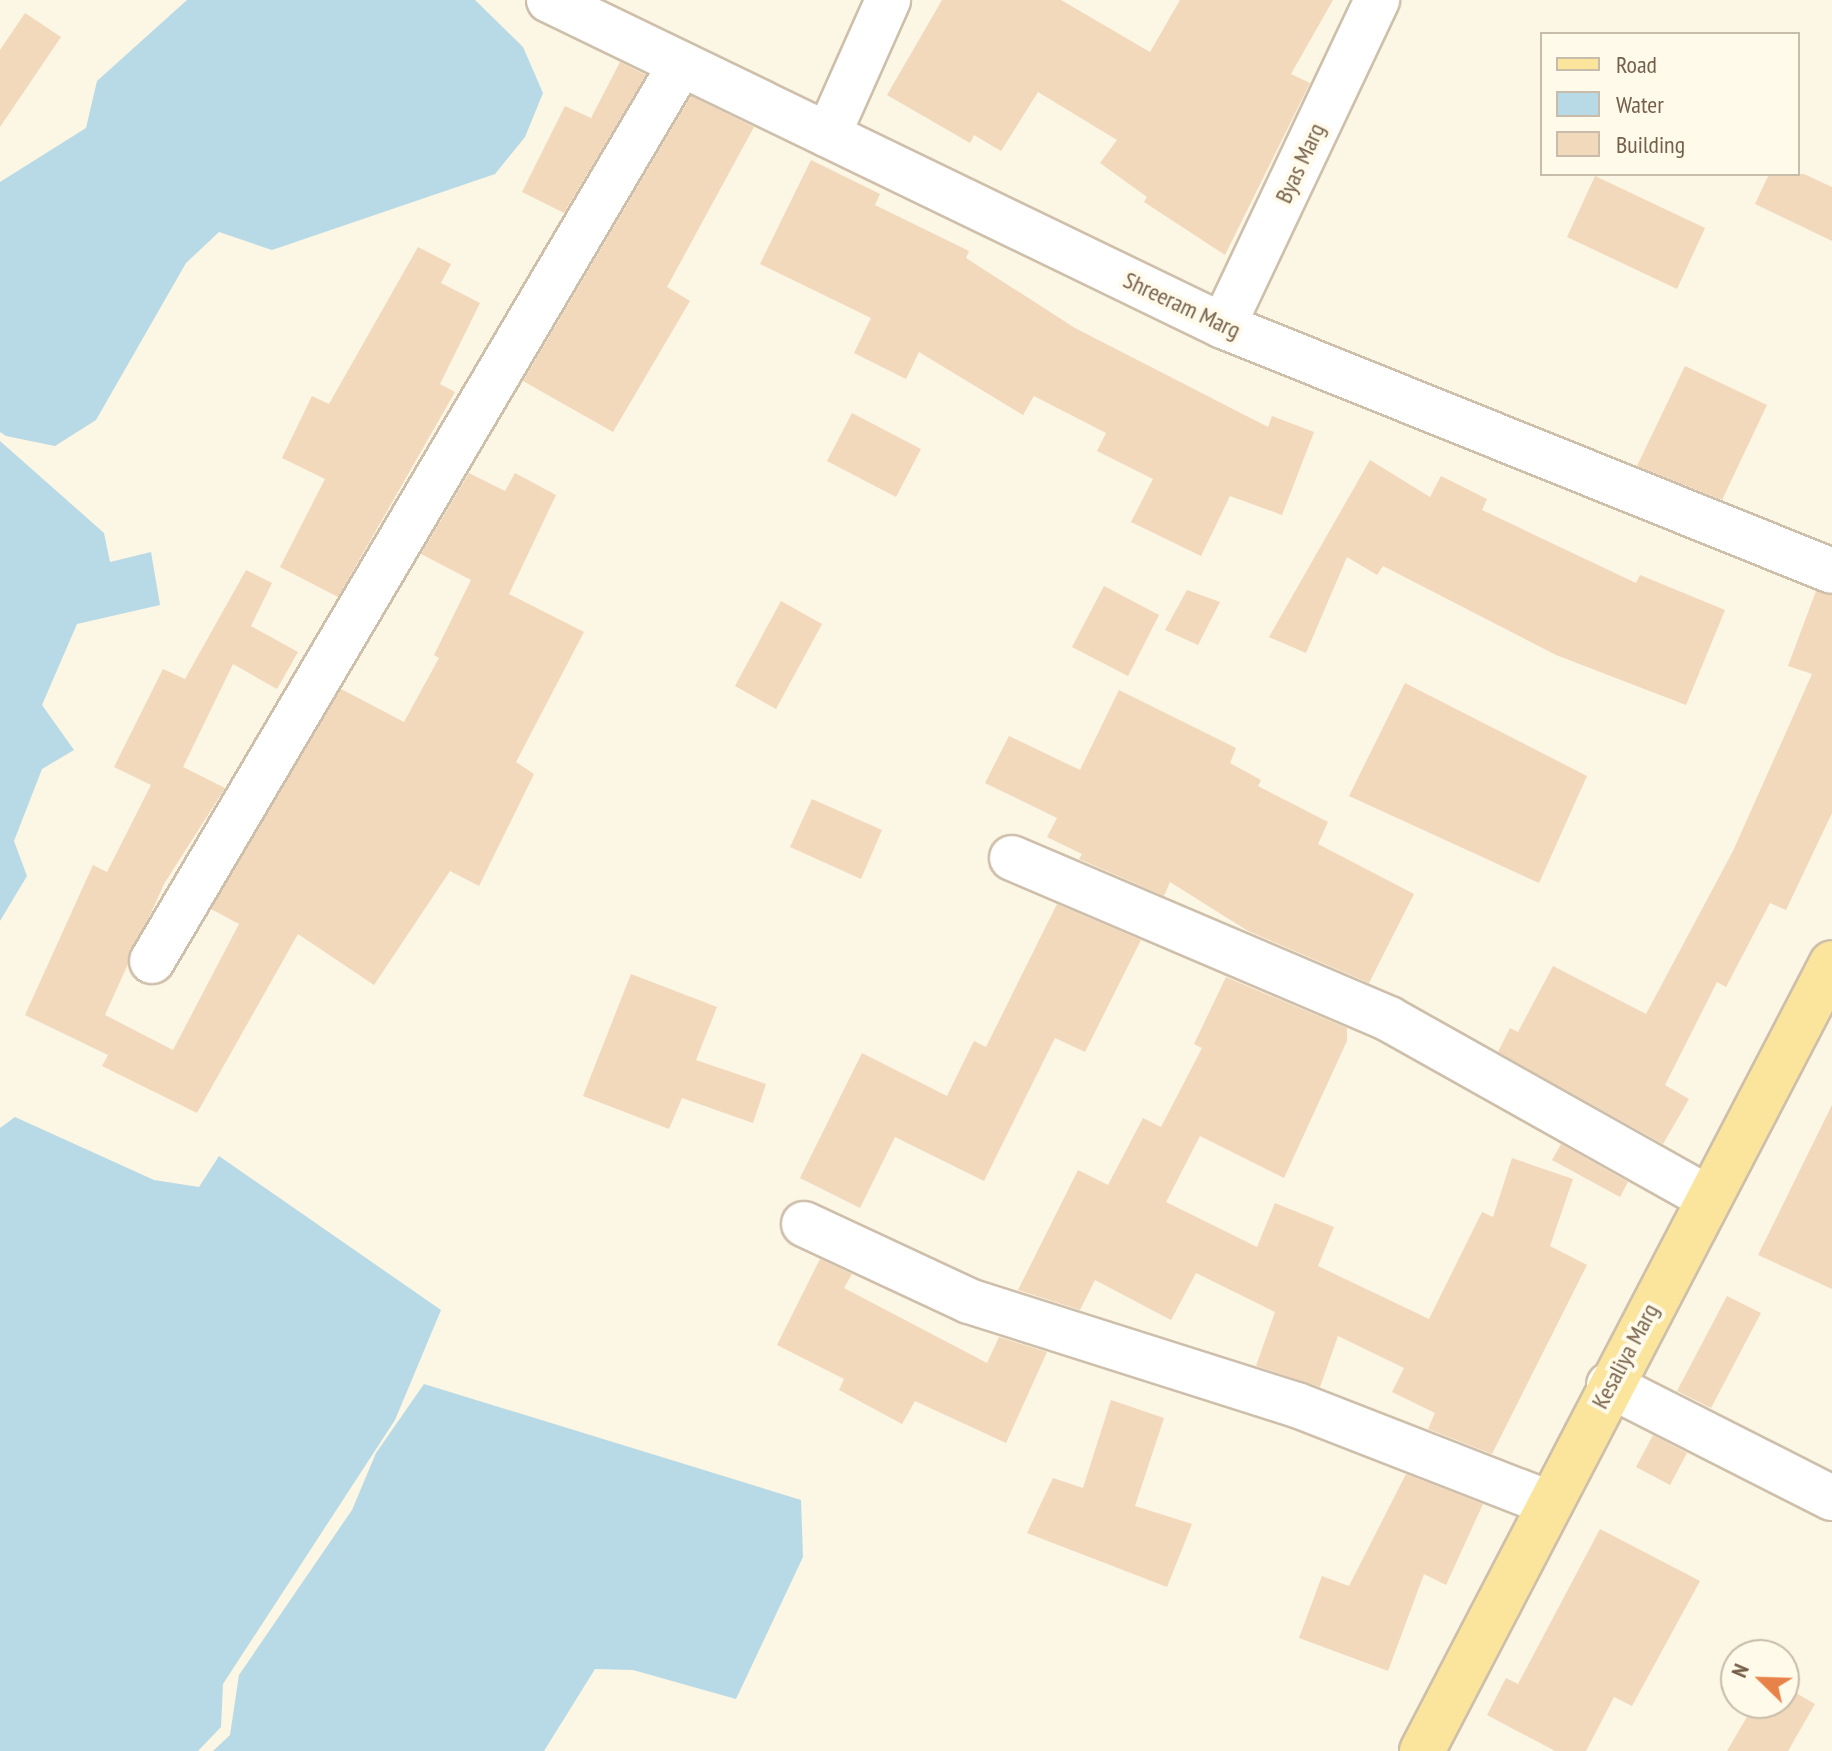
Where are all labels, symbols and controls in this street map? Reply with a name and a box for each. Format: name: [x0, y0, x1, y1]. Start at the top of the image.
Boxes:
legend: [1540, 32, 1800, 176]
text: Road: [1616, 49, 1657, 80]
text: Water: [1616, 89, 1664, 120]
street label: Byas Marg: [1269, 118, 1331, 208]
text: Building: [1616, 129, 1685, 160]
street label: Shreeram Marg: [1119, 265, 1245, 345]
street label: Kesaliya Marg: [1585, 1299, 1665, 1413]
north arrow: [1720, 1639, 1800, 1719]
text: N: [1725, 1659, 1755, 1681]

